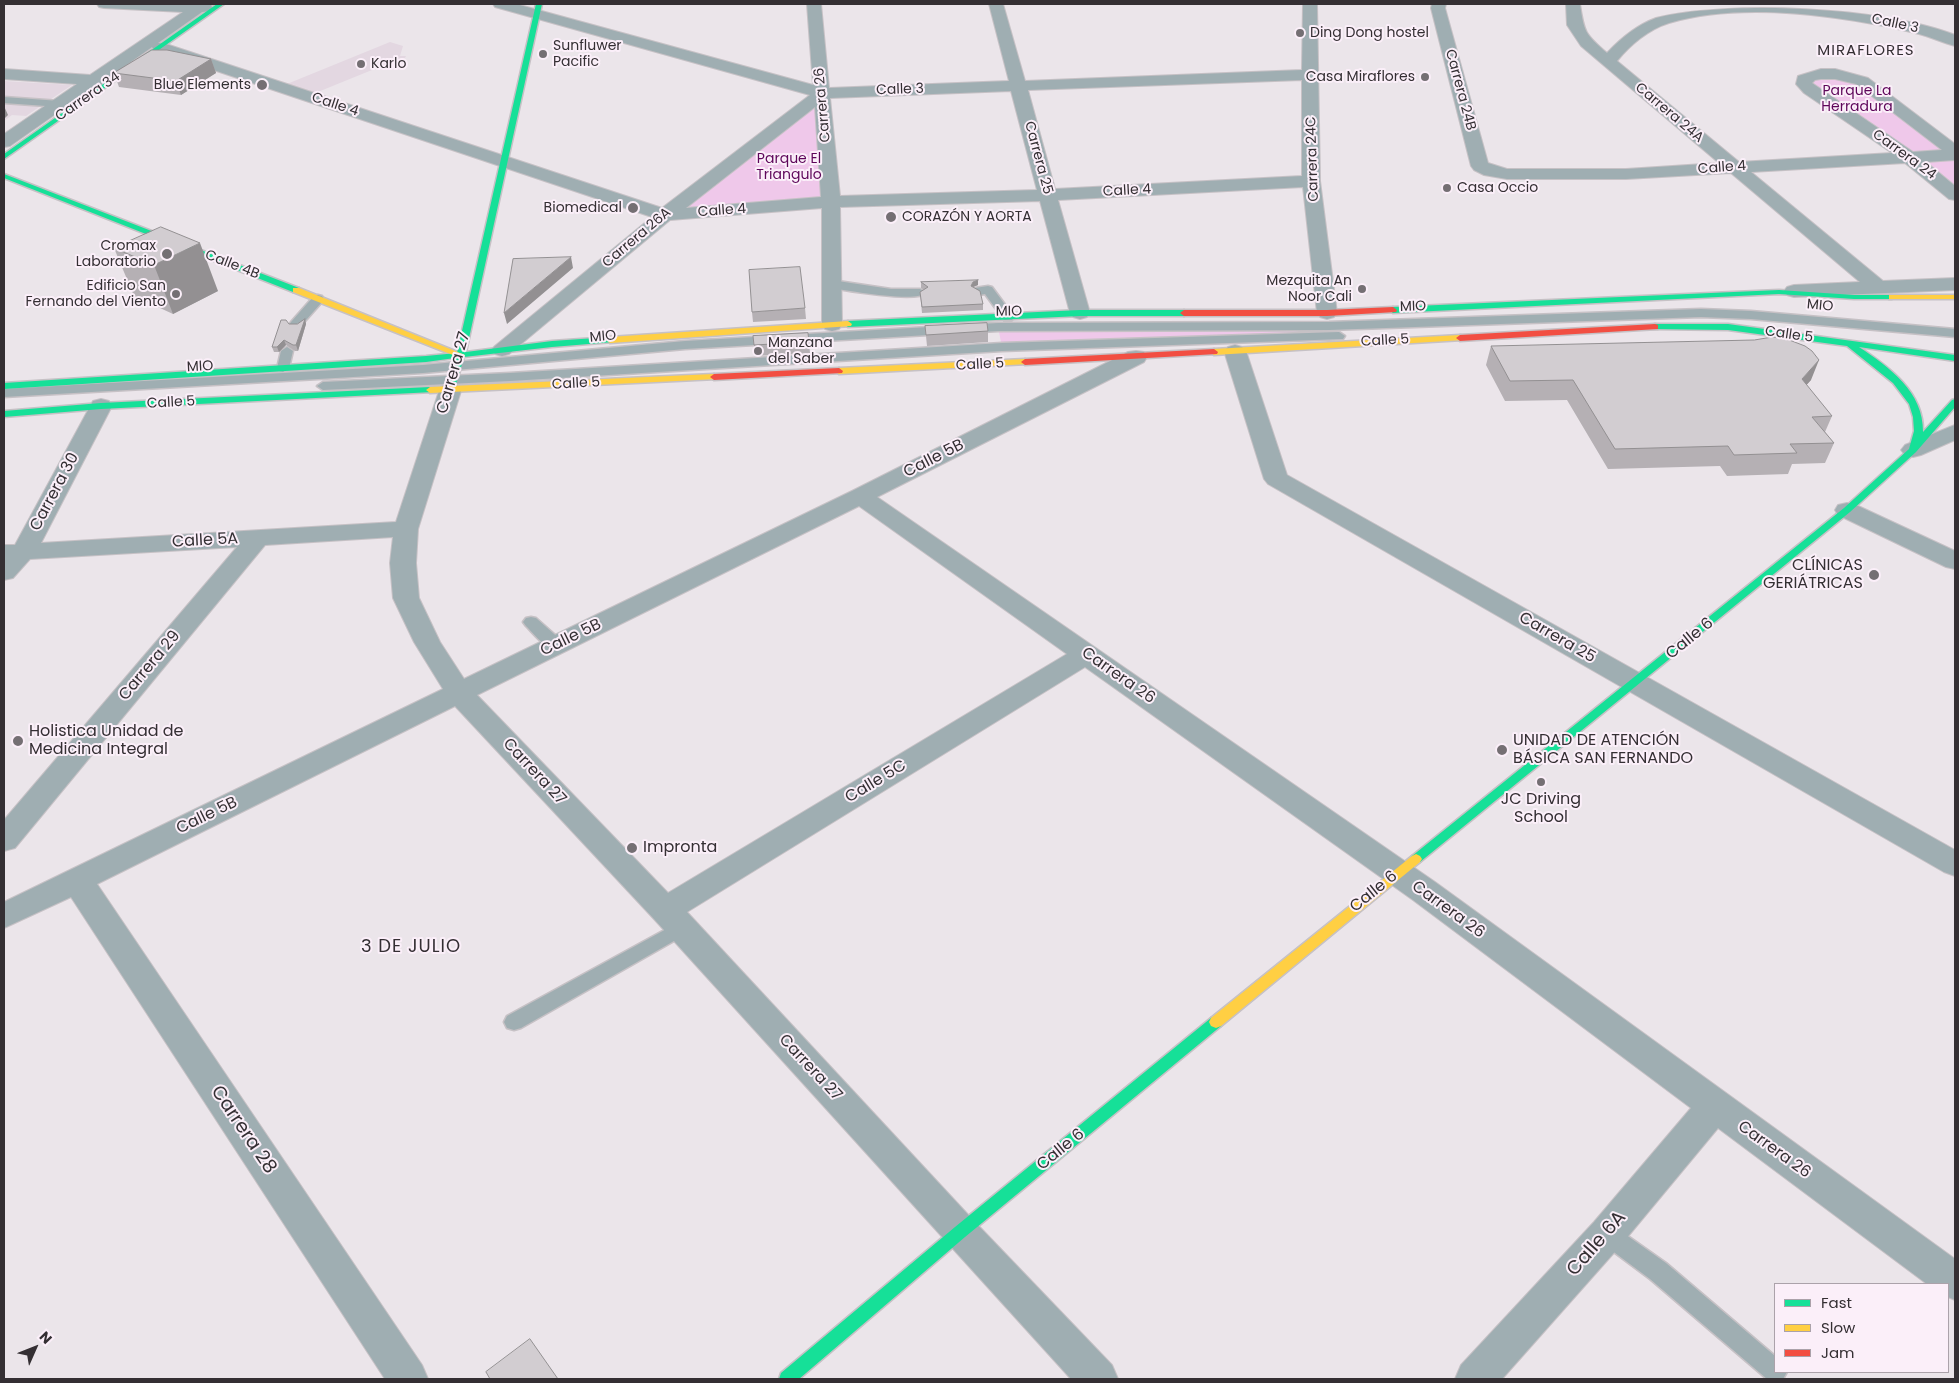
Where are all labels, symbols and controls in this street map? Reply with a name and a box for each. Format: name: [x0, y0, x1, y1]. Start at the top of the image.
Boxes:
street label: Calle 3: [1870, 11, 1920, 37]
place label: Ding Dong hostel: [1310, 25, 1429, 41]
marker: Ding Dong hostel: [1294, 27, 1306, 39]
place label: Sunfluwer Pacific: [553, 38, 622, 70]
district label: MIRAFLORES: [1816, 42, 1916, 60]
marker: Sunfluwer Pacific: [537, 48, 549, 60]
street label: Carrera 24B: [1441, 48, 1479, 132]
place label: Karlo: [371, 56, 406, 72]
marker: Karlo: [355, 58, 367, 70]
street label: Carrera 26: [811, 67, 835, 143]
street label: Carrera 34: [53, 69, 123, 125]
place label: Casa Miraflores: [1306, 69, 1415, 85]
marker: Casa Miraflores: [1419, 71, 1431, 83]
place label: Blue Elements: [154, 77, 251, 93]
marker: Blue Elements: [255, 78, 269, 92]
street label: Carrera 24A: [1631, 80, 1707, 146]
street label: Calle 3: [876, 81, 924, 99]
park label: Parque La Herradura: [1821, 83, 1893, 115]
street label: Calle 4: [309, 90, 361, 120]
street label: Carrera 24C: [1303, 116, 1323, 202]
street label: Carrera 25: [1020, 120, 1056, 196]
street label: Carrera 24: [1869, 126, 1939, 184]
park label: Parque El Triangulo: [756, 151, 822, 184]
street label: Calle 4: [1697, 158, 1747, 178]
place label: Casa Occio: [1457, 180, 1538, 196]
street label: Calle 4: [1102, 181, 1152, 201]
marker: Casa Occio: [1441, 182, 1453, 194]
place label: Biomedical: [544, 200, 622, 216]
marker: Biomedical: [626, 201, 640, 215]
street label: Calle 4: [697, 201, 747, 221]
street label: Carrera 26A: [599, 205, 675, 271]
place label: CORAZÓN Y AORTA: [902, 209, 1032, 225]
marker: CORAZÓN Y AORTA: [884, 210, 898, 224]
place label: Cromax Laboratorio: [76, 238, 156, 270]
marker: Cromax Laboratorio: [160, 247, 174, 261]
street label: Calle 4B: [202, 247, 262, 283]
place label: Mezquita An Noor Cali: [1266, 273, 1352, 306]
place label: Edificio San Fernando del Viento: [26, 278, 166, 310]
marker: Mezquita An Noor Cali: [1356, 283, 1368, 295]
marker: Edificio San Fernando del Viento: [170, 288, 182, 300]
street label: MIO: [1806, 296, 1834, 316]
street label: MIO: [1399, 298, 1427, 316]
street label: MIO: [996, 303, 1022, 321]
street label: Calle 5: [1764, 323, 1814, 347]
street label: MIO: [589, 327, 617, 347]
street label: Carrera 27: [433, 330, 475, 416]
street label: Calle 5: [1360, 331, 1410, 351]
place label: Manzana del Saber: [768, 335, 834, 368]
marker: Manzana del Saber: [752, 345, 764, 357]
street label: Calle 5: [955, 355, 1005, 375]
street label: MIO: [186, 358, 214, 376]
street label: Calle 5: [551, 374, 601, 394]
street label: Calle 5: [146, 393, 196, 413]
street label: Calle 5B: [901, 436, 967, 482]
street label: Carrera 30: [26, 450, 84, 534]
street label: Calle 5A: [172, 530, 238, 552]
place label: CLÍNICAS GERIÁTRICAS: [1763, 556, 1863, 594]
marker: CLÍNICAS GERIÁTRICAS: [1867, 568, 1881, 582]
street label: Carrera 25: [1515, 608, 1599, 668]
street label: Calle 6: [1662, 614, 1718, 664]
street label: Calle 5B: [538, 615, 604, 661]
street label: Carrera 29: [115, 627, 185, 705]
street label: Carrera 26: [1077, 644, 1159, 708]
place label: Holistica Unidad de Medicina Integral: [29, 722, 184, 760]
place label: UNIDAD DE ATENCIÓN BÁSICA SAN FERNANDO: [1513, 731, 1693, 769]
marker: Holistica Unidad de Medicina Integral: [11, 734, 25, 748]
street label: Carrera 27: [498, 735, 570, 809]
marker: UNIDAD DE ATENCIÓN BÁSICA SAN FERNANDO: [1495, 743, 1509, 757]
street label: Calle 5C: [842, 756, 910, 808]
marker: JC Driving School: [1535, 776, 1547, 788]
place label: JC Driving School: [1501, 790, 1581, 828]
street label: Calle 5B: [174, 793, 240, 839]
place label: Impronta: [643, 838, 717, 858]
marker: Impronta: [625, 841, 639, 855]
street label: Calle 6: [1346, 867, 1402, 917]
street label: Carrera 26: [1408, 877, 1488, 943]
district label: 3 DE JULIO: [360, 936, 462, 958]
street label: Carrera 27: [774, 1031, 846, 1105]
street label: Carrera 28: [205, 1082, 281, 1178]
street label: Carrera 26: [1734, 1117, 1814, 1183]
street label: Calle 6: [1033, 1125, 1089, 1175]
street label: Calle 6A: [1563, 1207, 1631, 1281]
legend: [1774, 1283, 1949, 1373]
text: Fast: [1821, 1292, 1852, 1313]
text: Slow: [1821, 1317, 1855, 1338]
north arrow: [10, 1323, 60, 1373]
text: N: [35, 1327, 57, 1348]
text: Jam: [1821, 1342, 1855, 1363]

